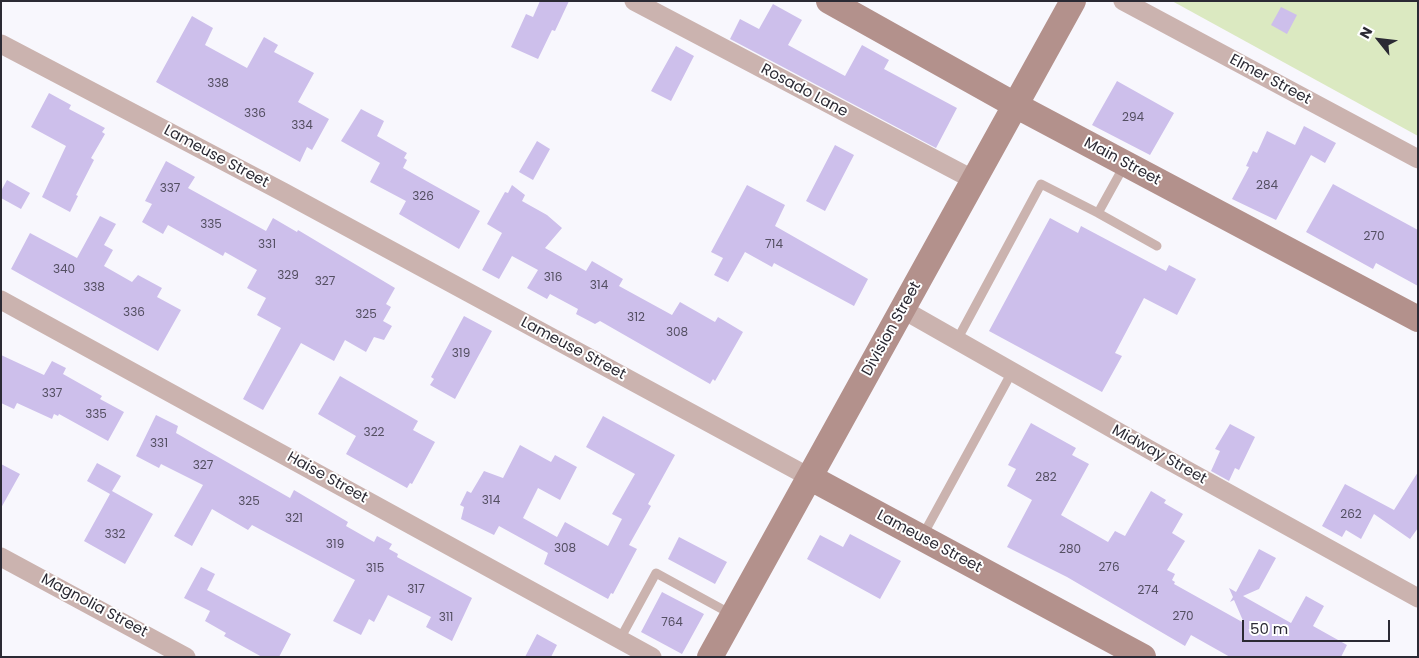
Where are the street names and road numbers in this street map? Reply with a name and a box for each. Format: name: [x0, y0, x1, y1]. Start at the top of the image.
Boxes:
street label: Elmer Street: [1226, 51, 1314, 109]
street label: Rosado Lane: [757, 61, 851, 121]
street label: Lameuse Street: [161, 122, 271, 192]
street label: Main Street: [1081, 134, 1163, 190]
street label: Division Street: [859, 279, 925, 379]
street label: Lameuse Street: [518, 314, 628, 384]
street label: Midway Street: [1108, 422, 1210, 488]
street label: Haise Street: [284, 448, 370, 508]
street label: Lameuse Street: [874, 507, 984, 577]
street label: Magnolia Street: [38, 570, 150, 642]

